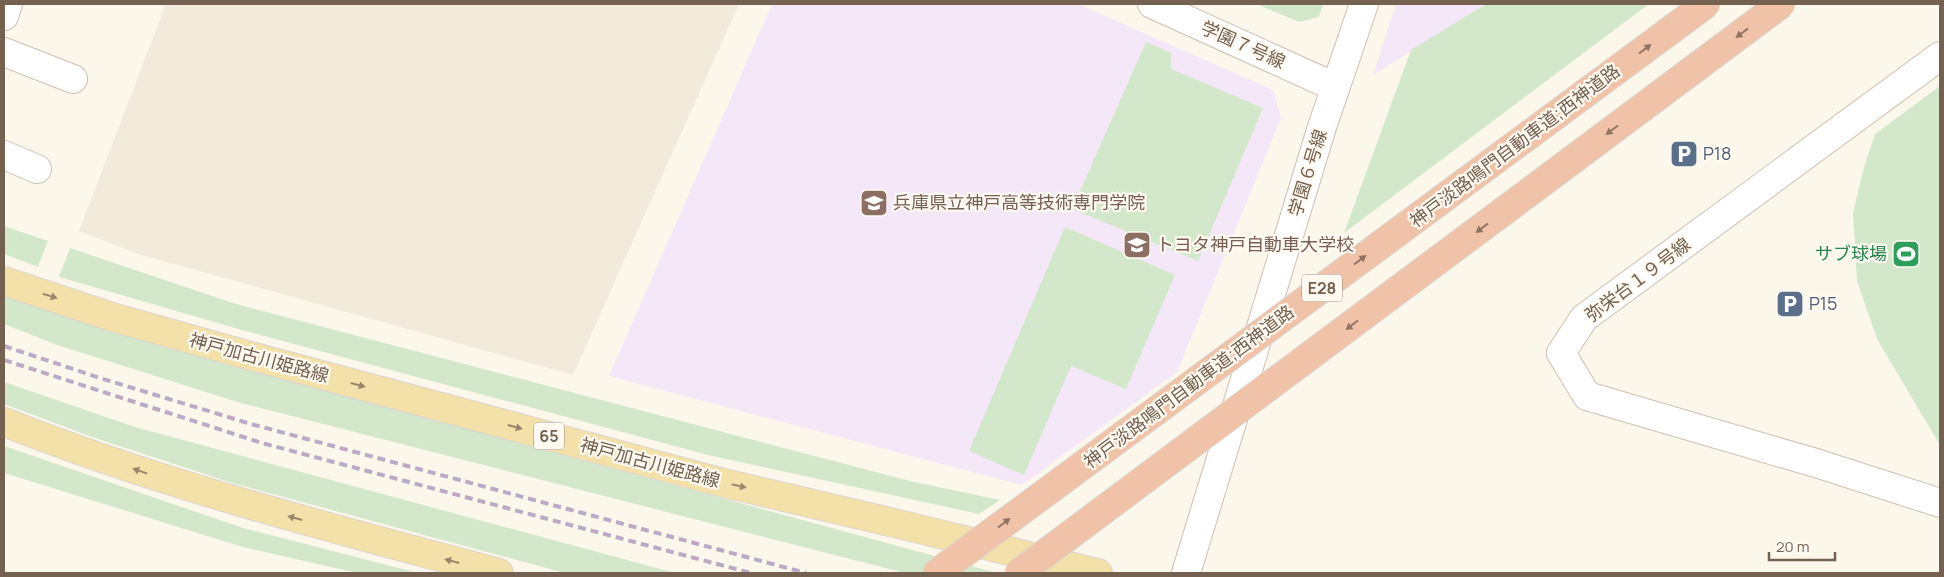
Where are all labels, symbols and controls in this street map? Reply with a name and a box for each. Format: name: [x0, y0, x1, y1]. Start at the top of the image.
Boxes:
street label: 学園７号線: [1197, 15, 1289, 73]
one-way arrow: [1735, 28, 1749, 38]
one-way arrow: [1638, 44, 1652, 54]
street label: 神戸淡路鳴門自動車道;西神道路: [1404, 58, 1624, 232]
one-way arrow: [1605, 125, 1619, 135]
street label: 学園６号線: [1282, 126, 1332, 219]
parking icon: P18: [1669, 139, 1699, 169]
place label: P18: [1703, 141, 1731, 165]
school or university icon: 兵庫県立神戸高等技術専門学院: [859, 188, 889, 218]
place label: 兵庫県立神戸高等技術専門学院: [893, 190, 1145, 214]
one-way arrow: [1476, 222, 1489, 233]
school or university icon: トヨタ神戸自動車大学校: [1122, 230, 1152, 260]
place label: トヨタ神戸自動車大学校: [1156, 232, 1354, 256]
street label: 弥栄台１９号線: [1580, 232, 1695, 327]
sports icon: サブ球場: [1891, 239, 1921, 269]
place label: サブ球場: [1815, 241, 1887, 265]
one-way arrow: [1353, 255, 1367, 265]
road number: E28: [1302, 274, 1342, 302]
parking icon: P15: [1775, 289, 1805, 319]
place label: P15: [1809, 291, 1837, 315]
one-way arrow: [43, 293, 58, 301]
street label: 神戸淡路鳴門自動車道;西神道路: [1078, 299, 1298, 473]
one-way arrow: [1345, 320, 1359, 330]
street label: 神戸加古川姫路線: [187, 327, 332, 387]
one-way arrow: [350, 381, 365, 389]
road number: 65: [534, 422, 564, 450]
one-way arrow: [507, 423, 522, 431]
street label: 神戸加古川姫路線: [578, 432, 723, 492]
one-way arrow: [132, 467, 147, 474]
one-way arrow: [732, 482, 747, 490]
one-way arrow: [288, 514, 303, 522]
one-way arrow: [997, 518, 1010, 529]
scale bar: [1769, 530, 1835, 562]
text: 20 m: [1776, 536, 1809, 557]
one-way arrow: [444, 556, 459, 564]

